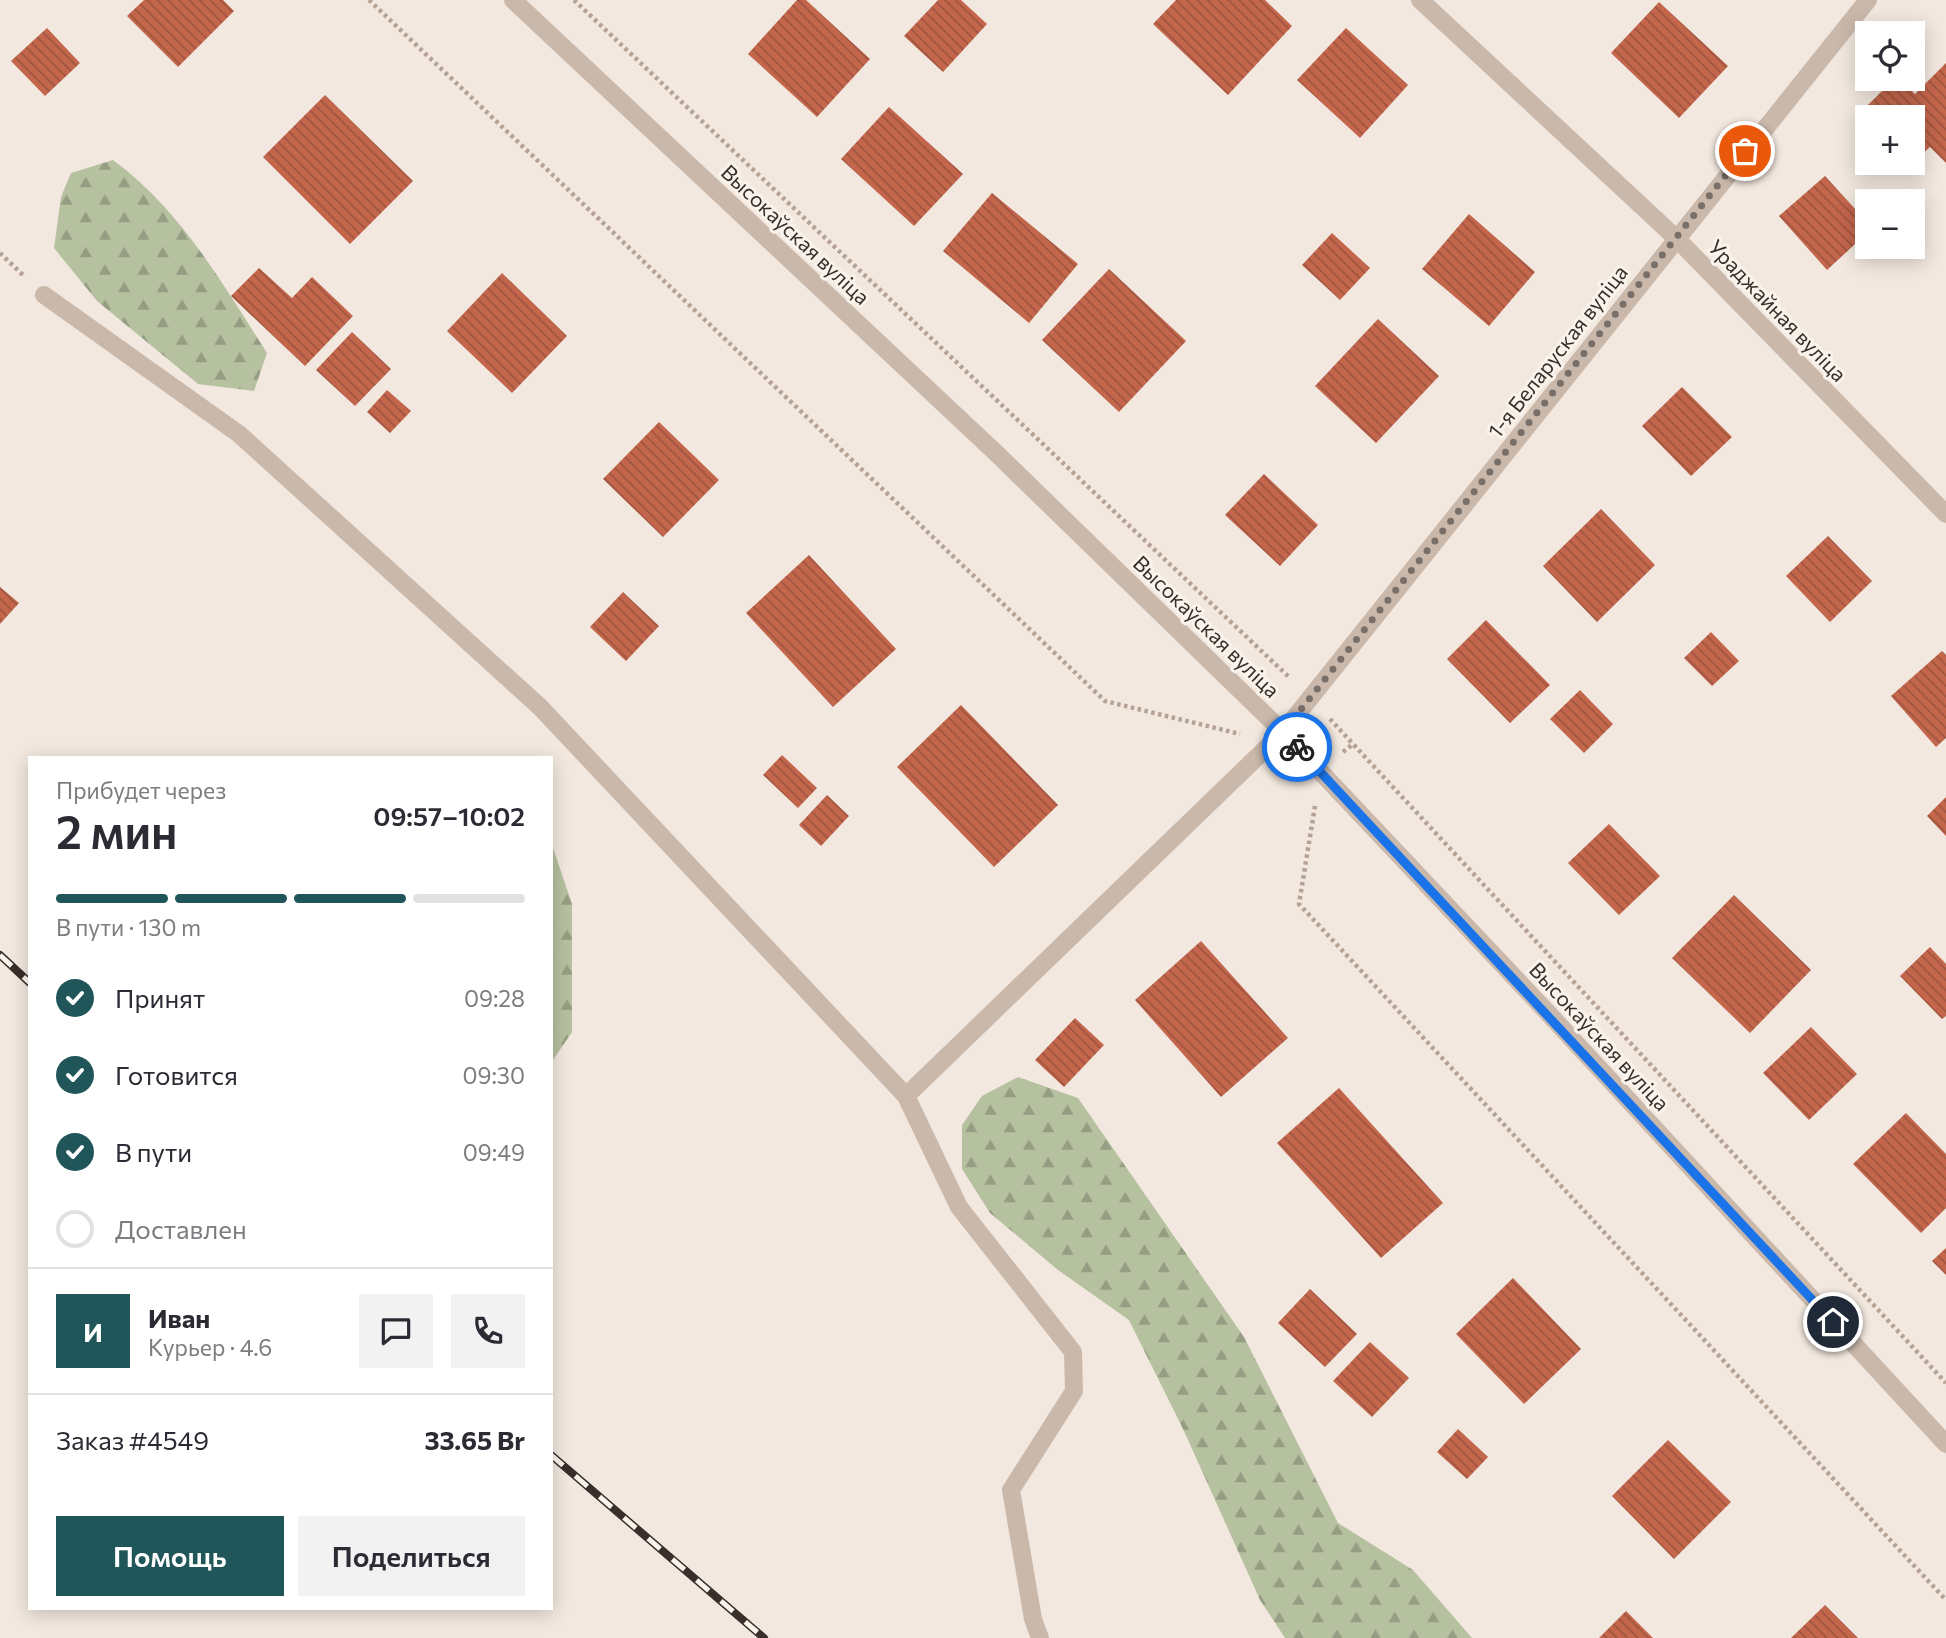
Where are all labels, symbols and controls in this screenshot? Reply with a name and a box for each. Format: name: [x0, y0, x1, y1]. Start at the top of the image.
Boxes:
map controls: [1855, 21, 1925, 259]
button: locate: [1855, 21, 1925, 91]
button: +: [1855, 105, 1925, 175]
pin: [1715, 121, 1775, 181]
icon: bag: [1726, 132, 1764, 170]
street label: Высокаўская вуліца: [717, 159, 875, 309]
button: −: [1855, 189, 1925, 259]
street label: Ураджайная вуліца: [1704, 234, 1852, 386]
street label: 1-я Беларуская вуліца: [1482, 260, 1632, 442]
street label: Высокаўская вуліца: [1129, 550, 1285, 702]
courier: [1262, 712, 1332, 782]
icon: bike: [1278, 728, 1316, 766]
text: Прибудет через: [56, 776, 226, 804]
text: 09:57–10:02: [373, 800, 525, 831]
text: 2 мин: [56, 802, 178, 858]
text: В пути · 130 m: [56, 913, 201, 941]
street label: Высокаўская вуліца: [1525, 957, 1675, 1115]
icon: check: [56, 979, 94, 1017]
text: Принят: [115, 982, 205, 1013]
text: 09:28: [464, 984, 525, 1012]
icon: check: [56, 1056, 94, 1094]
text: Готовится: [115, 1059, 238, 1090]
text: 09:30: [462, 1061, 525, 1089]
icon: check: [56, 1133, 94, 1171]
text: В пути: [115, 1136, 192, 1167]
text: 09:49: [463, 1138, 525, 1166]
text: Доставлен: [115, 1213, 247, 1244]
pin: [1803, 1292, 1863, 1352]
button: chat: [359, 1294, 433, 1368]
button: phone: [451, 1294, 525, 1368]
text: Иван: [148, 1302, 210, 1333]
icon: home: [1814, 1303, 1852, 1341]
text: И: [83, 1316, 103, 1347]
text: Курьер · 4.6: [148, 1333, 272, 1361]
text: Заказ #4549: [56, 1424, 209, 1455]
text: 33.65 Br: [425, 1424, 525, 1455]
button: Помощь: [56, 1516, 284, 1596]
button: Поделиться: [298, 1516, 525, 1596]

